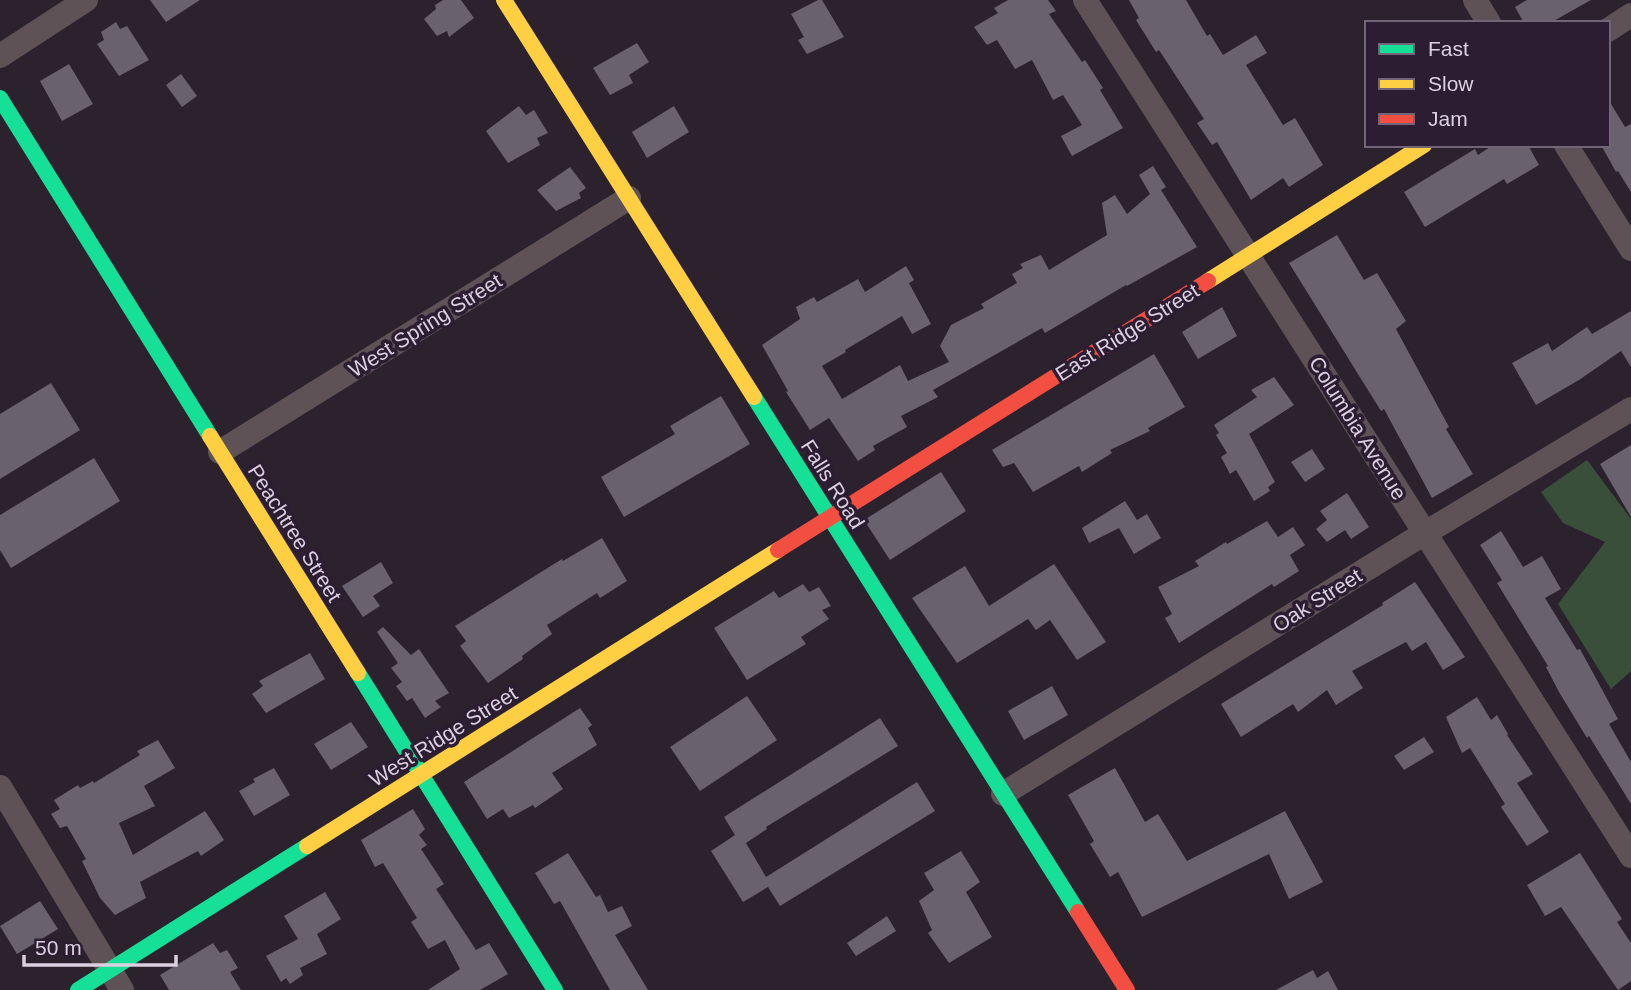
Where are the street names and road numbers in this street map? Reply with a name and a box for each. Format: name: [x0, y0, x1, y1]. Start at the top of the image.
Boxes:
street label: West Spring Street: [344, 269, 506, 381]
street label: East Ridge Street: [1051, 279, 1203, 385]
street label: Columbia Avenue: [1305, 352, 1411, 504]
street label: Falls Road: [797, 435, 869, 533]
street label: Peachtree Street: [243, 460, 347, 606]
street label: Oak Street: [1268, 564, 1366, 636]
street label: West Ridge Street: [365, 681, 521, 791]

